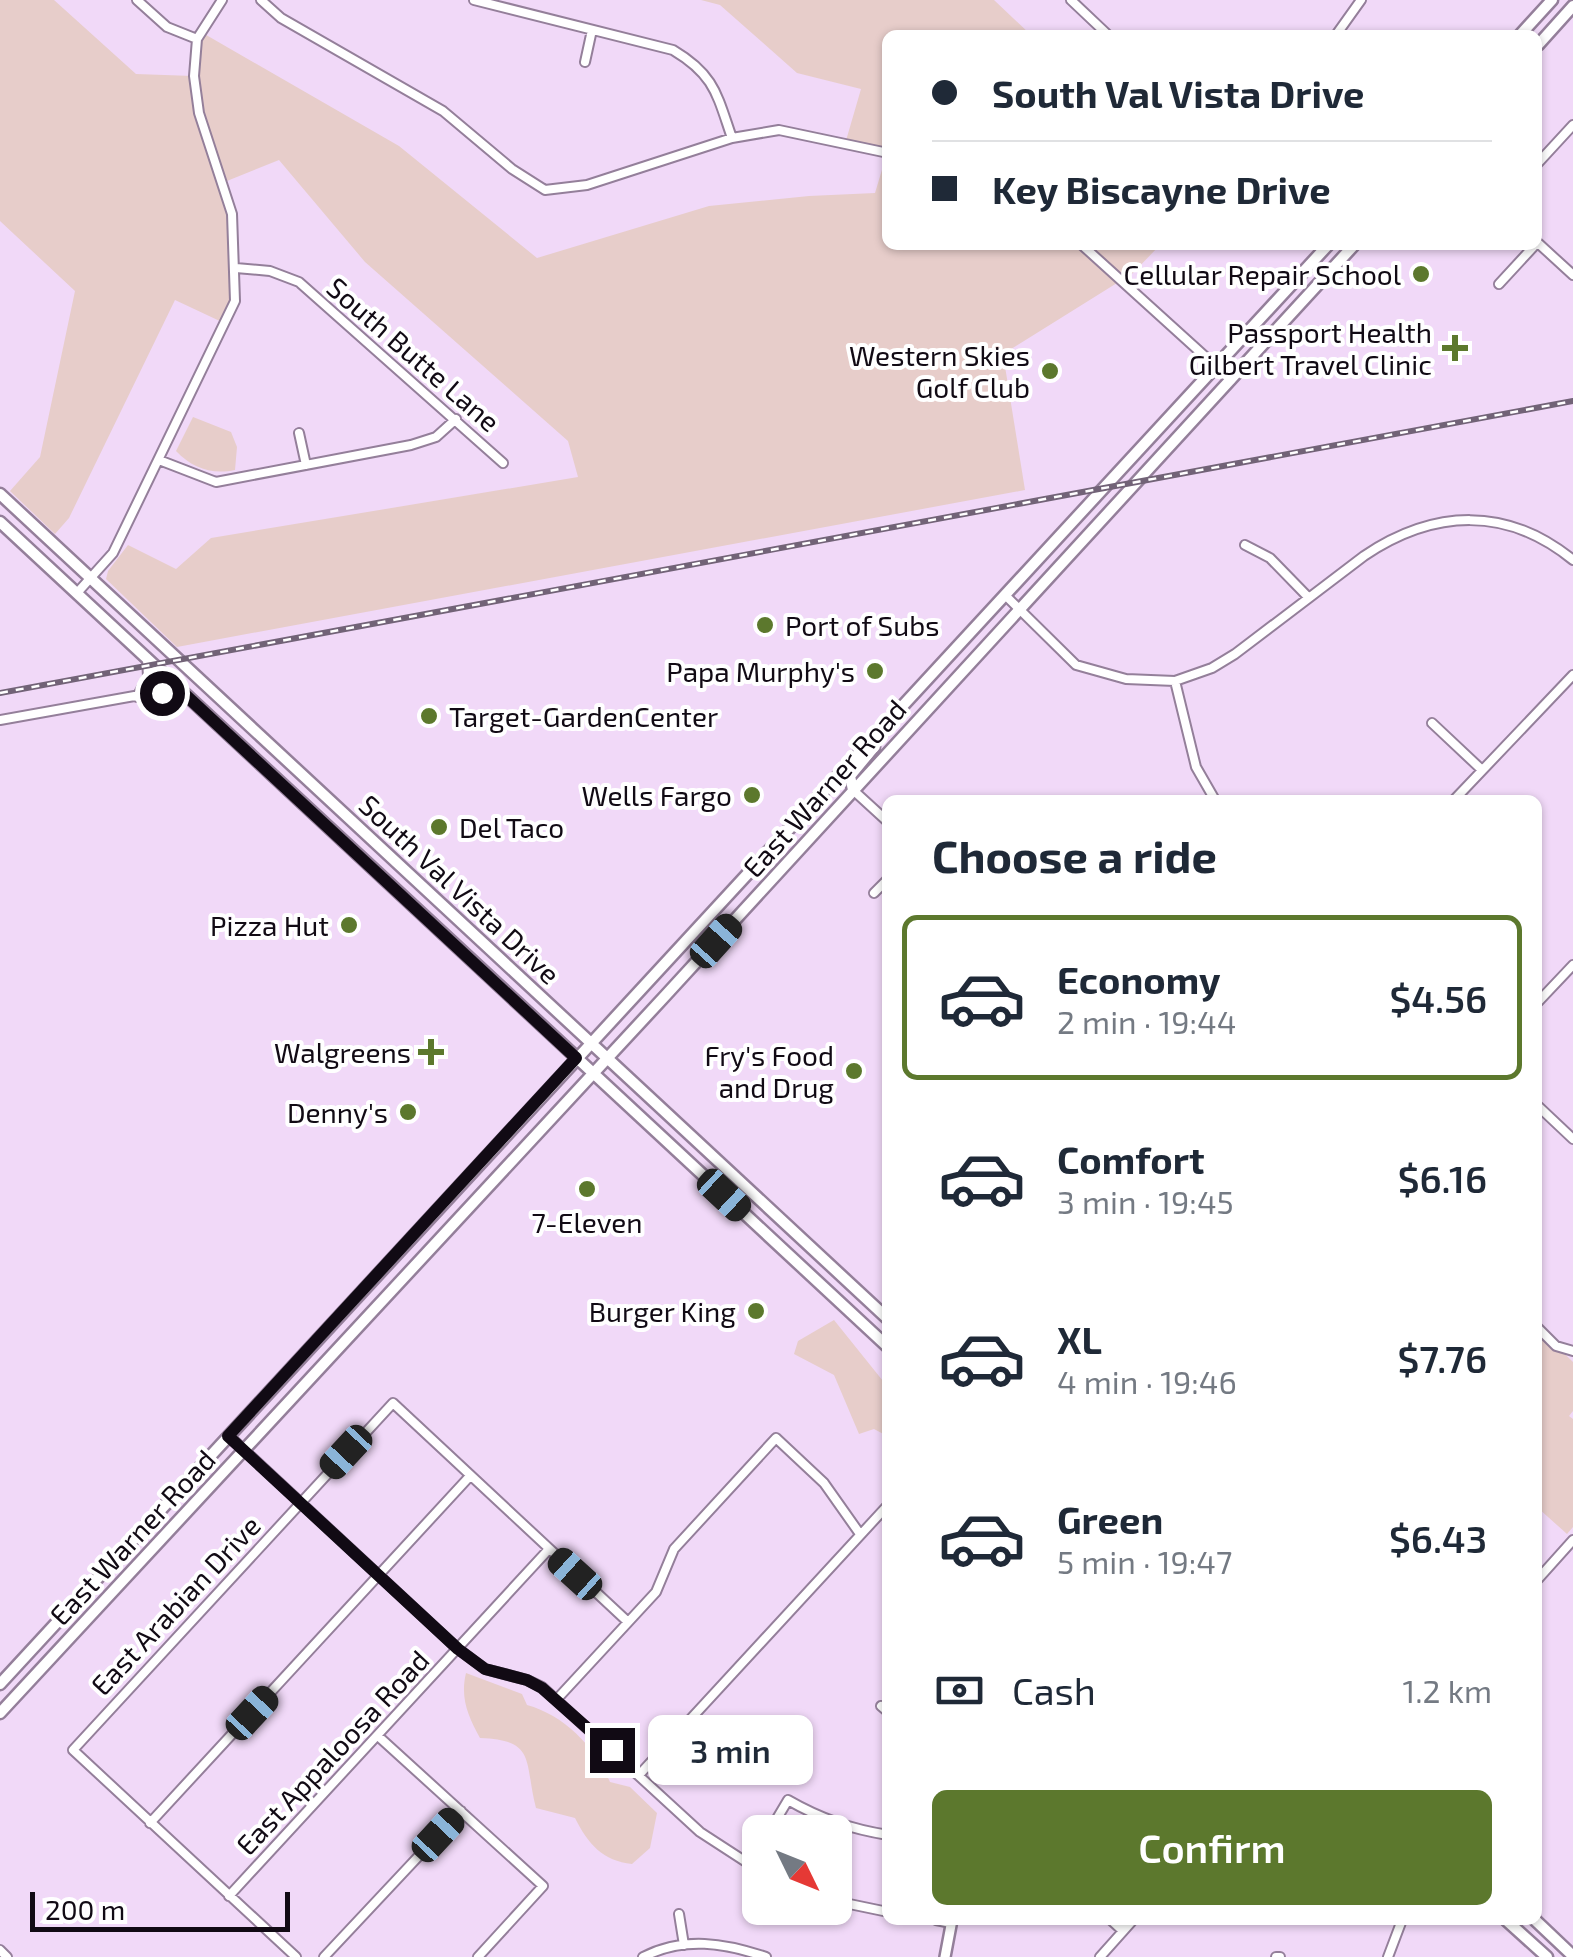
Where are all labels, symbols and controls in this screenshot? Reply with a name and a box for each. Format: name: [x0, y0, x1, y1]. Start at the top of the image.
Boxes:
text: South Val Vista Drive: [992, 70, 1365, 116]
text: Key Biscayne Drive: [992, 166, 1331, 212]
place label: Cellular Repair School: [1123, 257, 1402, 291]
marker: Cellular Repair School: [1410, 263, 1432, 285]
street label: South Butte Lane: [321, 270, 507, 438]
place label: Passport Health Gilbert Travel Clinic: [1189, 315, 1432, 381]
marker: Passport Health Gilbert Travel Clinic: [1442, 335, 1468, 361]
place label: Western Skies Golf Club: [849, 338, 1030, 404]
marker: Western Skies Golf Club: [1039, 360, 1061, 382]
place label: Port of Subs: [785, 608, 939, 642]
marker: Port of Subs: [754, 614, 776, 636]
place label: Papa Murphy's: [666, 654, 855, 688]
marker: Papa Murphy's: [864, 660, 886, 682]
route start: [140, 671, 185, 716]
street label: East Warner Road: [735, 692, 913, 884]
place label: Target-GardenCenter: [449, 699, 718, 733]
marker: Target-GardenCenter: [418, 705, 440, 727]
place label: Wells Fargo: [581, 778, 732, 812]
marker: Wells Fargo: [741, 784, 763, 806]
street label: South Val Vista Drive: [353, 787, 567, 991]
place label: Del Taco: [459, 810, 564, 844]
marker: Del Taco: [428, 816, 450, 838]
text: Choose a ride: [932, 828, 1217, 882]
place label: Pizza Hut: [210, 908, 329, 942]
car: [685, 909, 747, 973]
marker: Pizza Hut: [338, 914, 360, 936]
icon: car: [937, 953, 1027, 1043]
text: Economy: [1057, 956, 1221, 1002]
text: $4.56: [1389, 975, 1487, 1021]
text: 2 min · 19:44: [1057, 1002, 1236, 1040]
place label: Walgreens: [274, 1035, 411, 1069]
place label: Fry's Food and Drug: [705, 1038, 834, 1104]
marker: Walgreens: [420, 1041, 442, 1063]
marker: Fry's Food and Drug: [843, 1060, 865, 1082]
place label: Denny's: [287, 1095, 388, 1129]
marker: Denny's: [397, 1101, 419, 1123]
icon: car: [937, 1133, 1027, 1223]
text: Comfort: [1057, 1136, 1205, 1182]
text: $6.16: [1398, 1155, 1487, 1201]
car: [692, 1164, 756, 1226]
marker: 7-Eleven: [576, 1178, 598, 1200]
text: 3 min · 19:45: [1057, 1182, 1234, 1220]
place label: 7-Eleven: [531, 1205, 643, 1239]
place label: Burger King: [589, 1294, 736, 1328]
marker: Burger King: [745, 1300, 767, 1322]
icon: car: [937, 1313, 1027, 1403]
text: XL: [1057, 1316, 1102, 1362]
text: $7.76: [1397, 1335, 1487, 1381]
text: 4 min · 19:46: [1057, 1362, 1237, 1400]
car: [315, 1420, 377, 1484]
street label: East Warner Road: [42, 1442, 222, 1632]
icon: car: [937, 1493, 1027, 1583]
text: Green: [1057, 1496, 1163, 1542]
street label: East Arabian Drive: [83, 1508, 267, 1702]
text: $6.43: [1389, 1515, 1487, 1561]
text: 5 min · 19:47: [1057, 1542, 1232, 1580]
car: [543, 1543, 607, 1605]
street label: East Appaloosa Road: [228, 1643, 436, 1861]
icon: cash: [932, 1663, 987, 1718]
text: Cash: [1012, 1667, 1096, 1713]
text: 1.2 km: [1402, 1671, 1492, 1709]
car: [221, 1681, 283, 1745]
callout: 3 min: [647, 1715, 812, 1785]
route end: [590, 1728, 635, 1773]
text: 3 min: [690, 1731, 771, 1769]
button: Confirm: [932, 1790, 1492, 1905]
car: [407, 1803, 469, 1867]
north arrow: [742, 1815, 852, 1925]
map controls: [742, 1815, 852, 1925]
scale bar: [30, 1887, 290, 1932]
text: 200 m: [45, 1892, 125, 1926]

